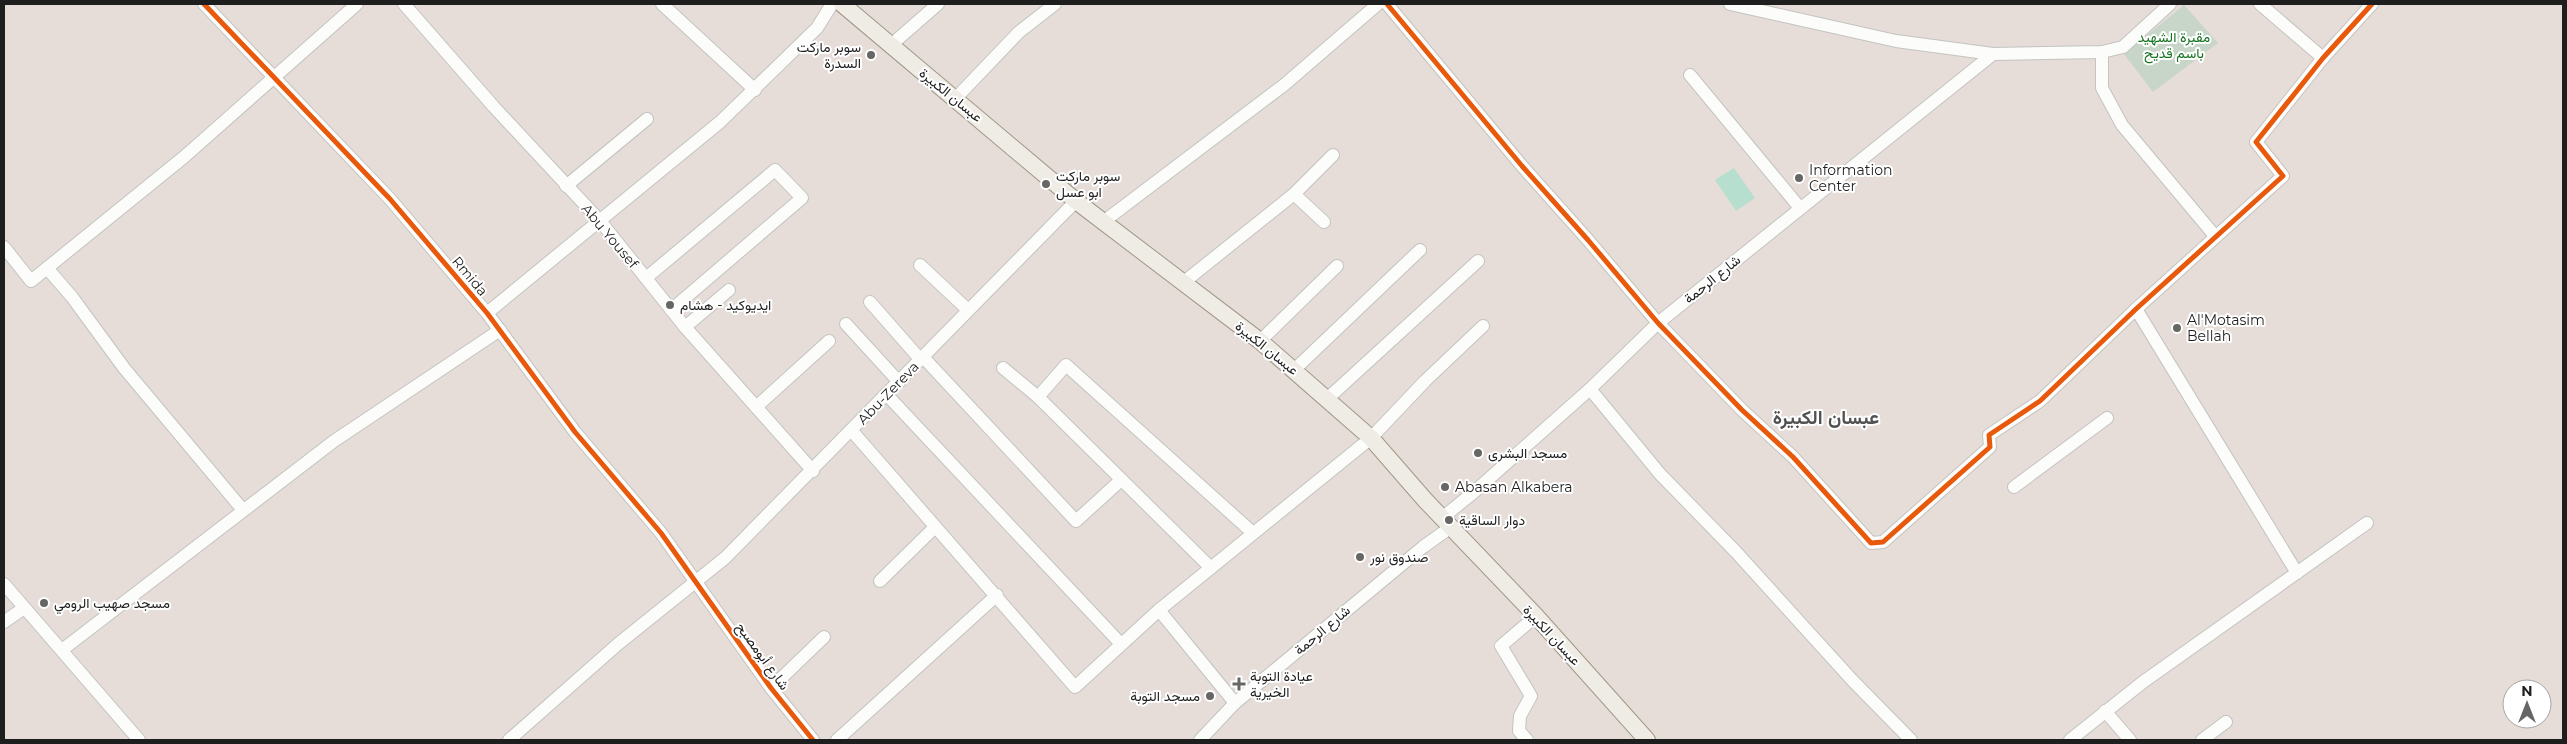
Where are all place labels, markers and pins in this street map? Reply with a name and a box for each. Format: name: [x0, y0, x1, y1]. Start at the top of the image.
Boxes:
place label: سوبر ماركت السدرة: [797, 38, 861, 72]
marker: سوبر ماركت السدرة: [865, 49, 877, 61]
place label: Information Center: [1809, 161, 1892, 195]
place label: سوبر ماركت ابو عسل: [1056, 167, 1120, 201]
marker: Information Center: [1793, 172, 1805, 184]
marker: سوبر ماركت ابو عسل: [1040, 178, 1052, 190]
place label: ايديوكيد - هشام: [680, 296, 771, 314]
marker: ايديوكيد - هشام: [664, 299, 676, 311]
place label: Al'Motasim Bellah: [2187, 311, 2265, 345]
marker: Al'Motasim Bellah: [2171, 322, 2183, 334]
place label: مسجد البشرى: [1488, 444, 1567, 462]
marker: مسجد البشرى: [1472, 447, 1484, 459]
place label: Abasan Alkabera: [1455, 478, 1573, 496]
marker: Abasan Alkabera: [1439, 481, 1451, 493]
place label: دوار الساقية: [1459, 511, 1525, 529]
marker: دوار الساقية: [1443, 514, 1455, 526]
place label: صندوق نور: [1369, 548, 1429, 566]
marker: صندوق نور: [1354, 551, 1366, 563]
place label: مسجد صهيب الرومي: [54, 594, 170, 615]
marker: مسجد صهيب الرومي: [38, 597, 50, 609]
place label: عيادة التوبة الخيرية: [1250, 667, 1313, 701]
marker: عيادة التوبة الخيرية: [1232, 677, 1246, 691]
place label: مسجد التوبة: [1130, 687, 1200, 705]
marker: مسجد التوبة: [1204, 690, 1216, 702]

